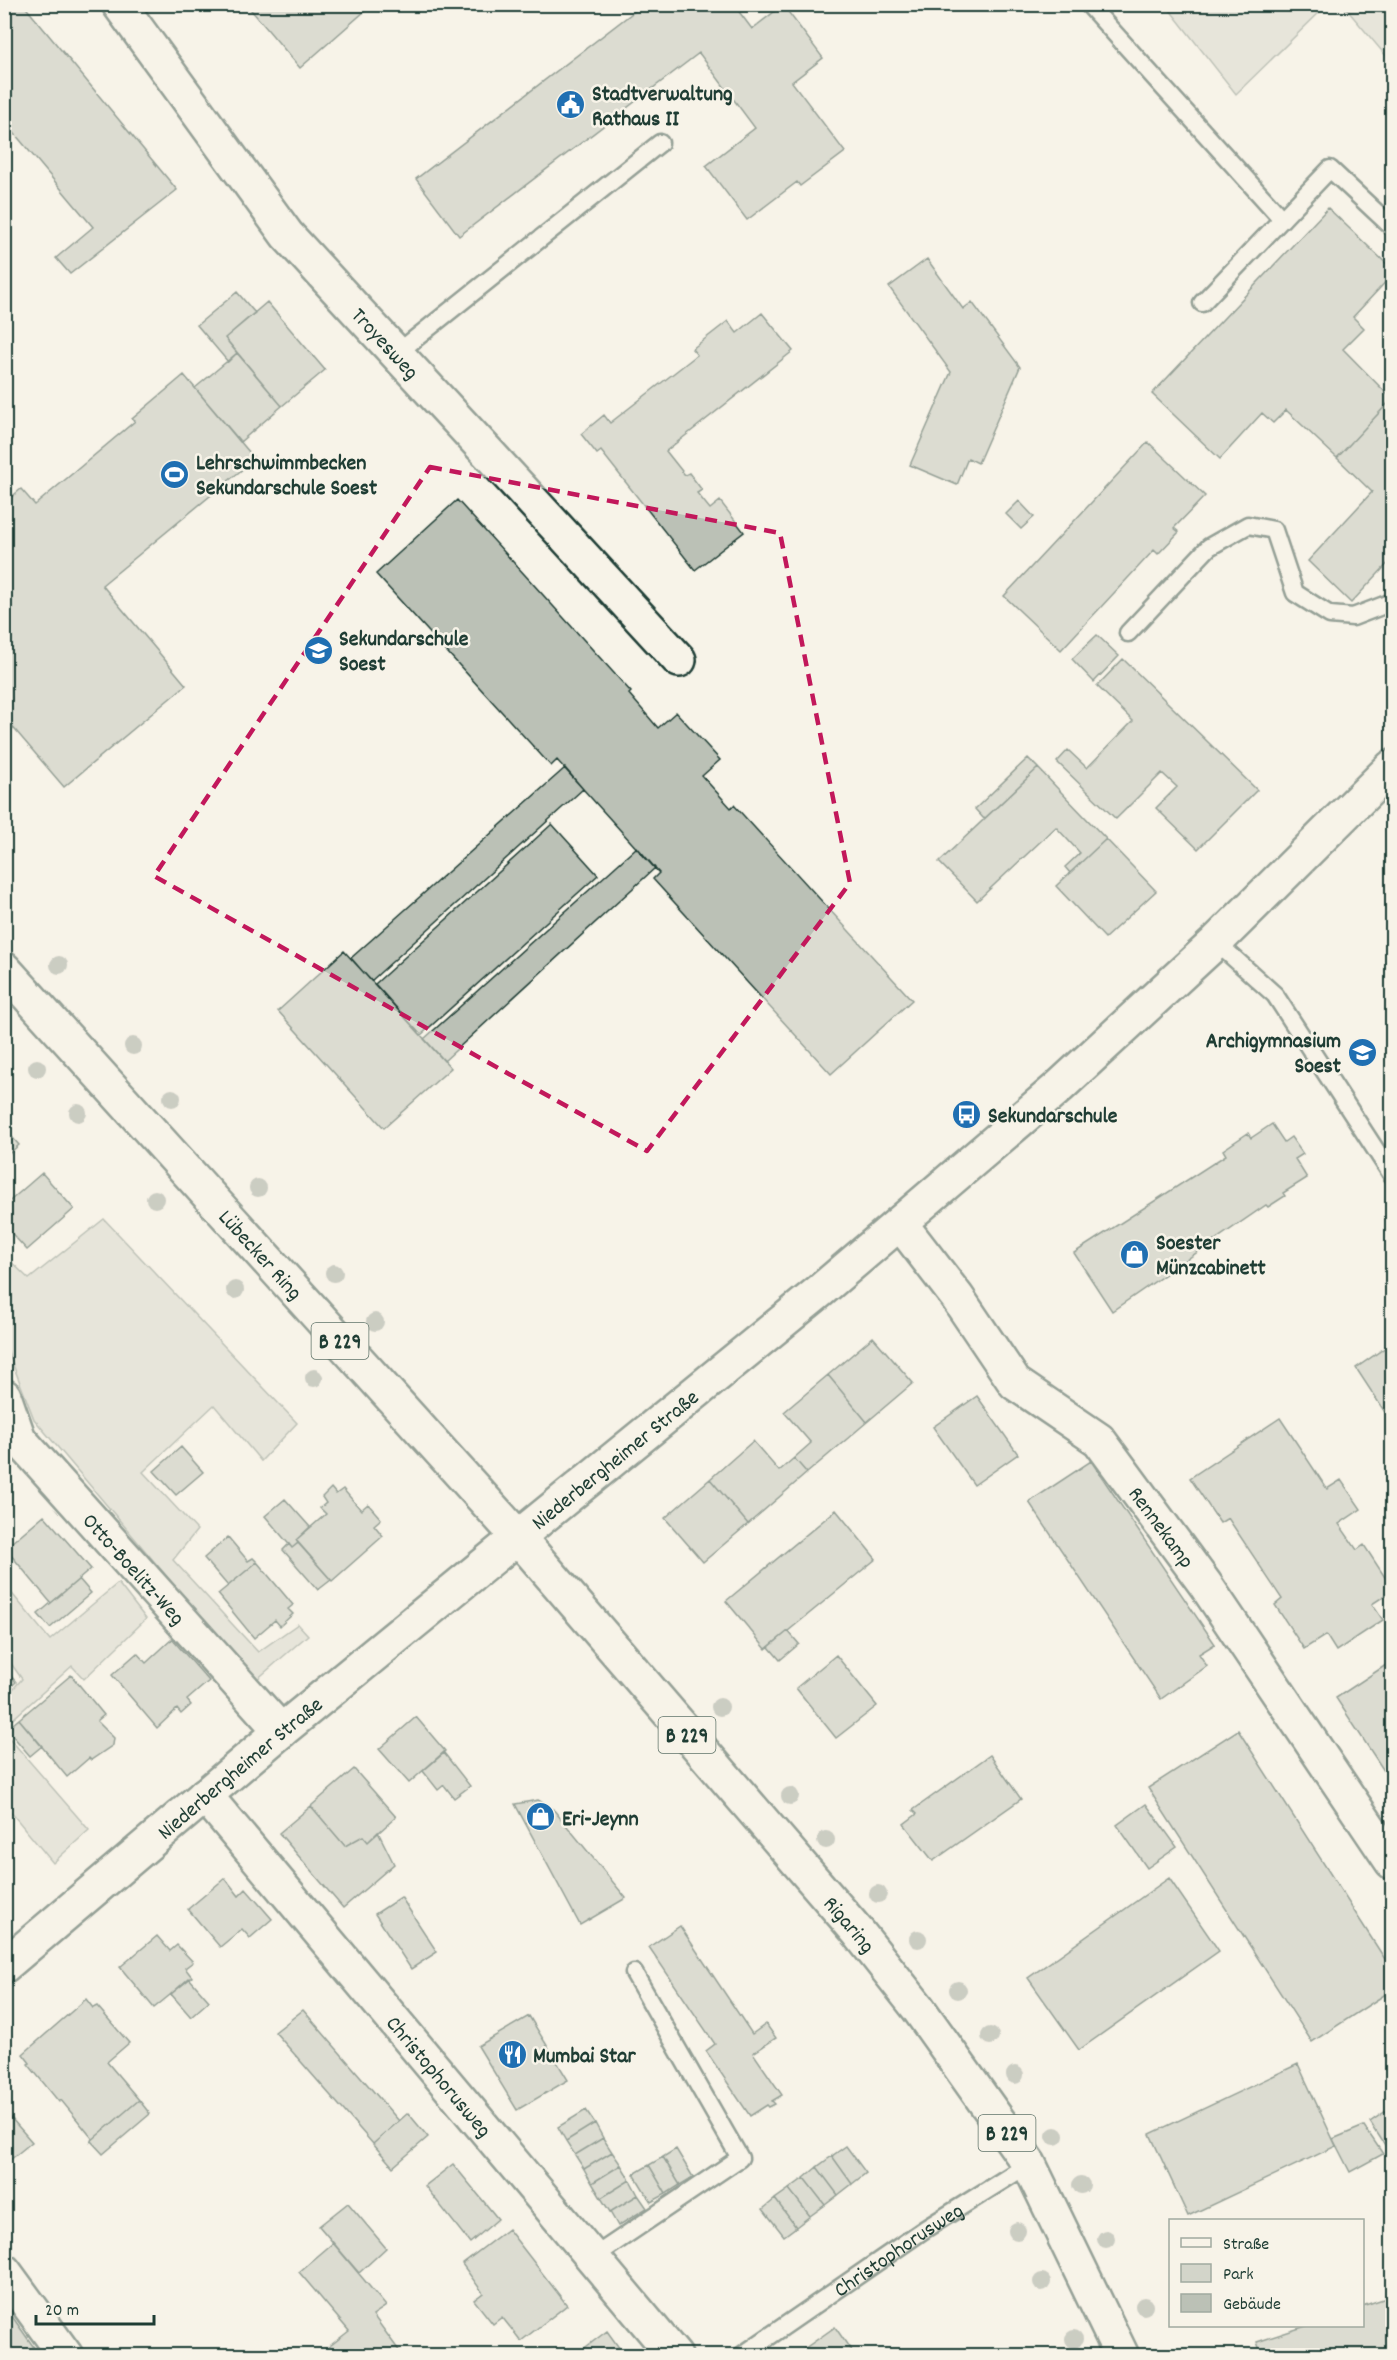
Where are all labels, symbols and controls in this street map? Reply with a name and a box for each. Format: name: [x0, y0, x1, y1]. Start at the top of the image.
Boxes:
place label: Stadtverwaltung Rathaus II: [592, 80, 733, 136]
public building icon: Stadtverwaltung Rathaus II: [555, 89, 587, 121]
street label: Troyesweg: [342, 302, 425, 388]
place label: Lehrschwimmbecken Sekundarschule Soest: [196, 449, 378, 505]
sports icon: Lehrschwimmbecken Sekundarschule Soest: [159, 458, 191, 490]
place label: Sekundarschule Soest: [339, 625, 469, 681]
school or university icon: Sekundarschule Soest: [302, 634, 334, 666]
place label: Archigymnasium Soest: [1206, 1027, 1342, 1083]
school or university icon: Archigymnasium Soest: [1346, 1036, 1378, 1068]
bus stop icon: Sekundarschule: [951, 1098, 983, 1130]
place label: Sekundarschule: [988, 1102, 1118, 1133]
street label: Lübecker Ring: [210, 1204, 308, 1308]
place label: Soester Münzcabinett: [1156, 1229, 1267, 1285]
shop icon: Soester Münzcabinett: [1119, 1238, 1151, 1270]
road number: B 229: [312, 1323, 368, 1359]
street label: Niederbergheimer Straße: [526, 1384, 707, 1539]
street label: Rennekamp: [1119, 1481, 1200, 1576]
street label: Otto-Boelitz-Weg: [73, 1507, 191, 1633]
street label: Niederbergheimer Straße: [152, 1691, 331, 1849]
road number: B 229: [658, 1717, 716, 1753]
shop icon: Eri-Jeynn: [525, 1801, 557, 1833]
place label: Eri-Jeynn: [562, 1805, 639, 1836]
street label: Rigaring: [815, 1890, 881, 1961]
street label: Christophorusweg: [377, 2010, 498, 2146]
restaurant icon: Mumbai Star: [496, 2038, 528, 2070]
place label: Mumbai Star: [533, 2042, 637, 2073]
road number: B 229: [978, 2115, 1036, 2151]
street label: Christophorusweg: [829, 2197, 971, 2307]
legend: [1169, 2219, 1364, 2327]
text: Straße: [1223, 2233, 1269, 2258]
text: Park: [1223, 2263, 1254, 2288]
scale bar: [36, 2288, 154, 2326]
text: Gebäude: [1223, 2293, 1281, 2318]
text: 20 m: [45, 2299, 79, 2324]

